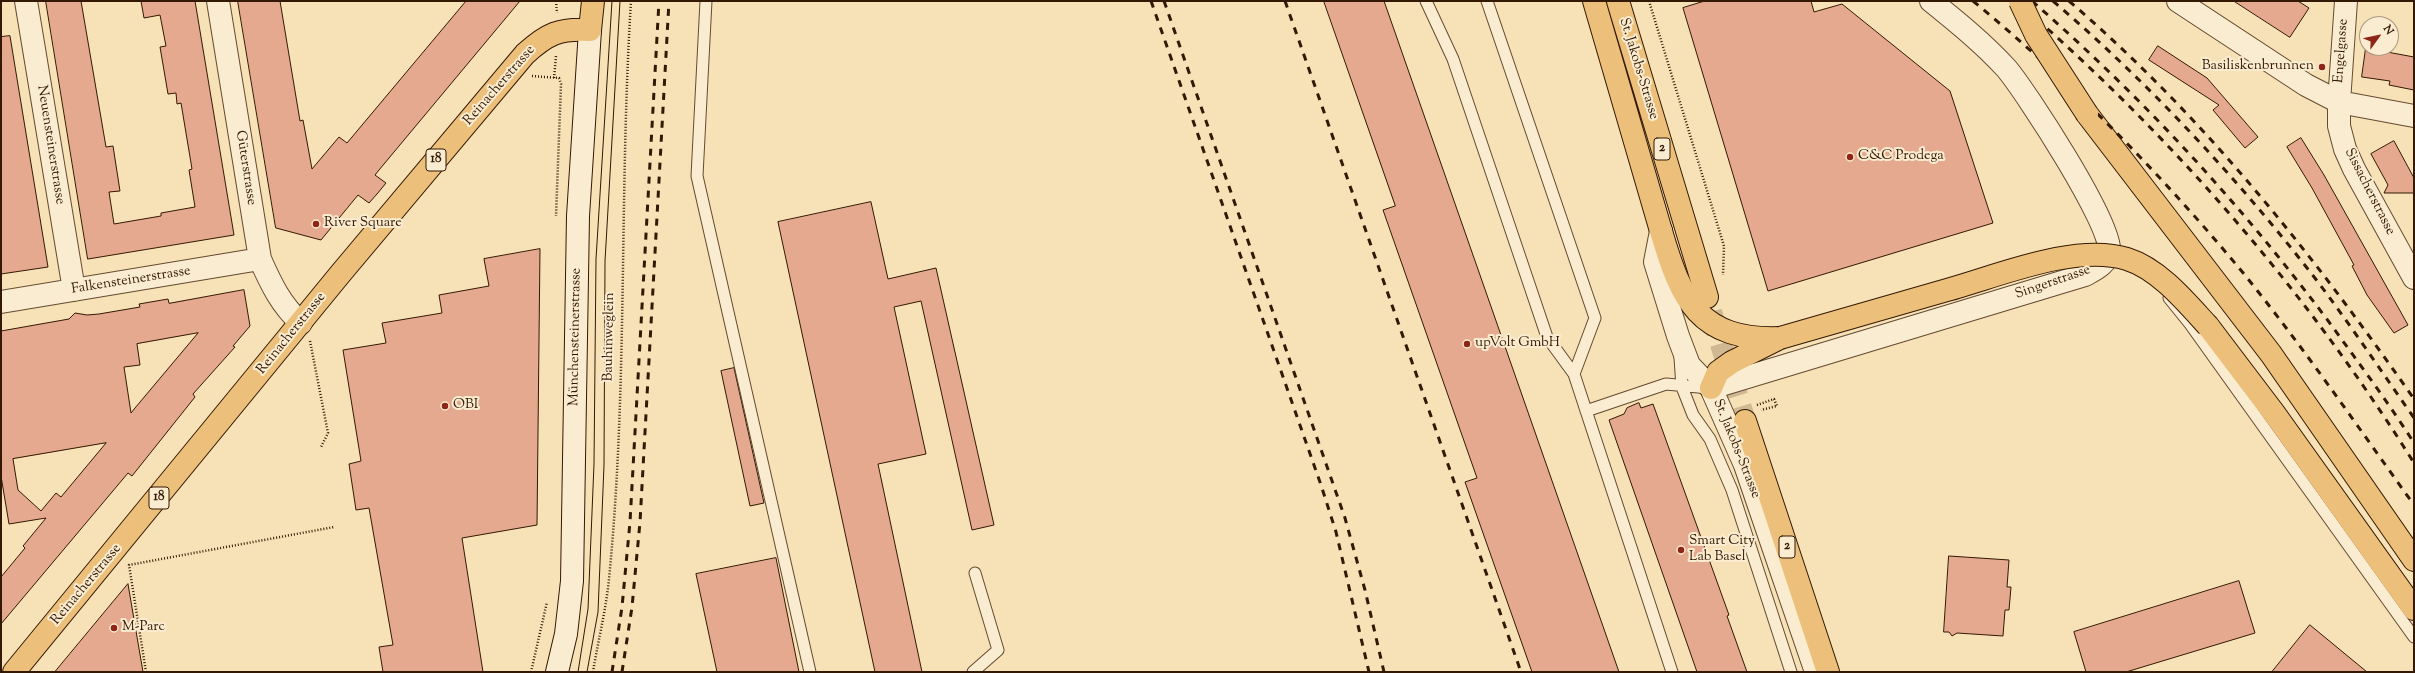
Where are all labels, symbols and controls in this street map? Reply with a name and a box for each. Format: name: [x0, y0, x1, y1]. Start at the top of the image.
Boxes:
street label: St. Jakobs-Strasse: [1615, 16, 1661, 122]
north arrow: [2359, 16, 2399, 56]
street label: Engelgasse: [2331, 18, 2353, 84]
text: N: [2379, 22, 2397, 38]
street label: Reinacherstrasse: [461, 43, 539, 129]
place label: Basiliskenbrunnen: [2202, 59, 2314, 75]
marker: Basiliskenbrunnen: [2317, 62, 2327, 72]
street label: Neuensteinerstrasse: [32, 84, 68, 206]
street label: Güterstrasse: [231, 129, 259, 207]
road number: 2: [1654, 138, 1670, 160]
street label: Sissacherstrasse: [2340, 146, 2398, 238]
road number: 18: [426, 149, 446, 171]
place label: C&C Prodega: [1858, 149, 1944, 165]
marker: C&C Prodega: [1845, 152, 1855, 162]
place label: River Square: [324, 216, 402, 232]
marker: River Square: [311, 219, 321, 229]
street label: Singerstrasse: [2013, 262, 2093, 304]
street label: Falkensteinerstrasse: [70, 263, 192, 299]
street label: Münchensteinerstrasse: [566, 268, 586, 406]
street label: Reinacherstrasse: [254, 290, 330, 378]
street label: Bauhinweglein: [601, 292, 619, 382]
place label: upVolt GmbH: [1475, 336, 1560, 352]
marker: upVolt GmbH: [1462, 339, 1472, 349]
street label: St. Jakobs-Strasse: [1708, 397, 1764, 501]
place label: OBI: [453, 398, 478, 414]
marker: OBI: [440, 401, 450, 411]
road number: 18: [149, 487, 169, 509]
place label: Smart City Lab Basel: [1689, 534, 1755, 566]
road number: 2: [1779, 536, 1795, 558]
street label: Reinacherstrasse: [48, 541, 126, 629]
marker: Smart City Lab Basel: [1676, 545, 1686, 555]
place label: M-Parc: [122, 620, 165, 636]
marker: M-Parc: [109, 623, 119, 633]

